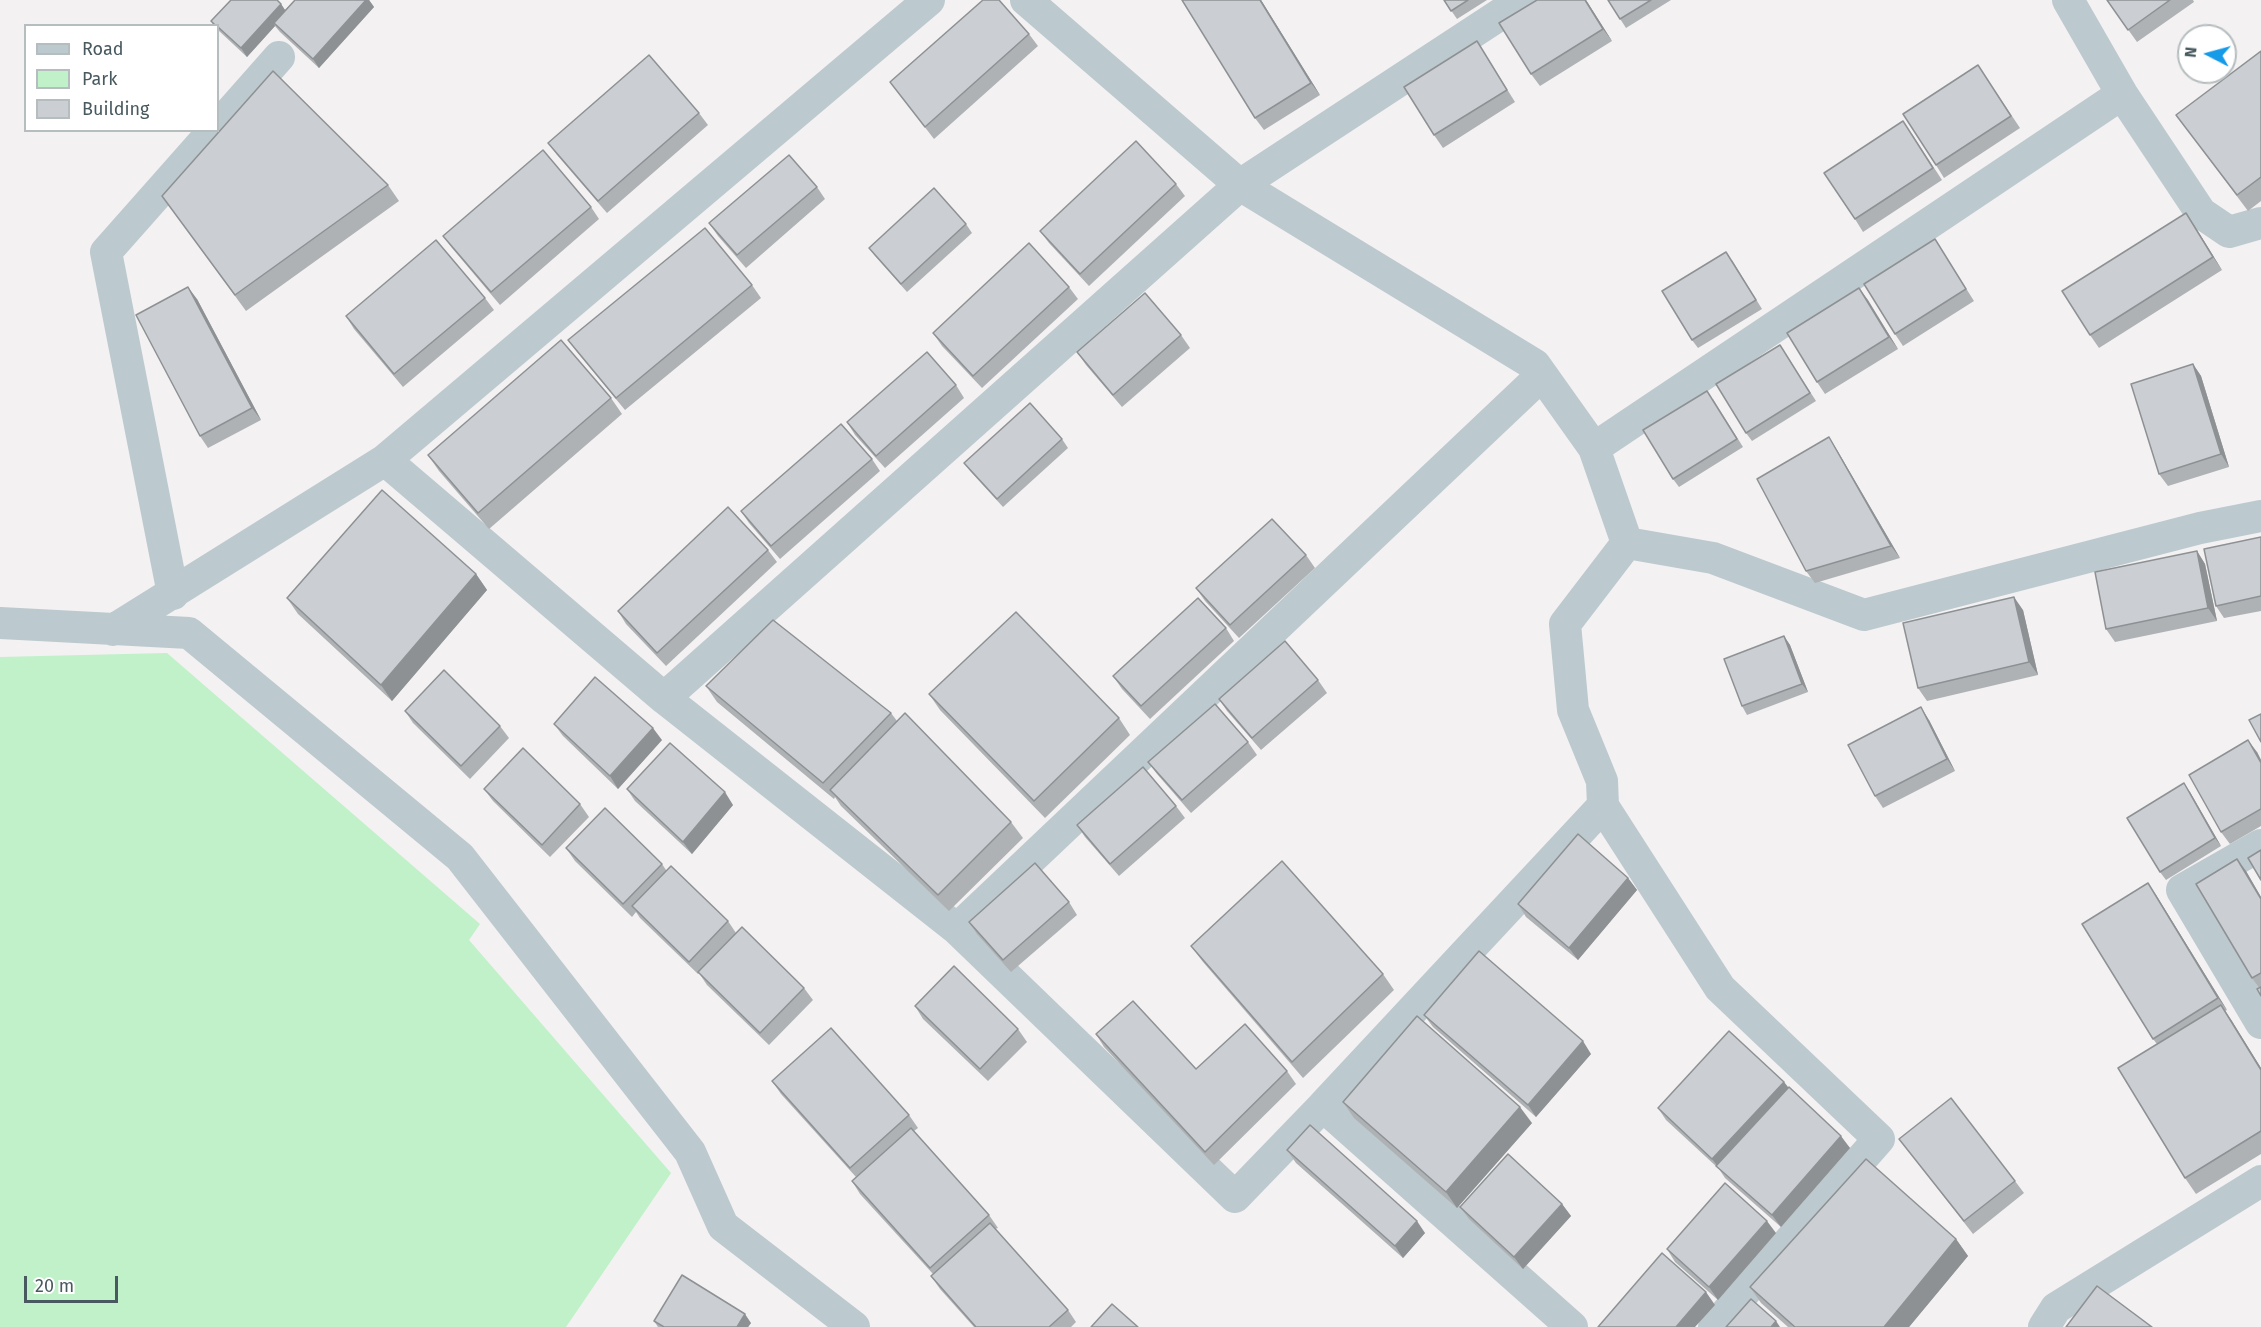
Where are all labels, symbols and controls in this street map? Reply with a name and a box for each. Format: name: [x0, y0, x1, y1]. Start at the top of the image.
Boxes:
legend: [24, 24, 219, 132]
north arrow: [2177, 24, 2237, 84]
text: Road: [82, 38, 124, 60]
text: N: [2181, 46, 2201, 59]
text: Park: [82, 68, 117, 90]
text: Building: [82, 98, 149, 120]
scale bar: [27, 1264, 122, 1302]
text: 20 m: [35, 1275, 74, 1297]

